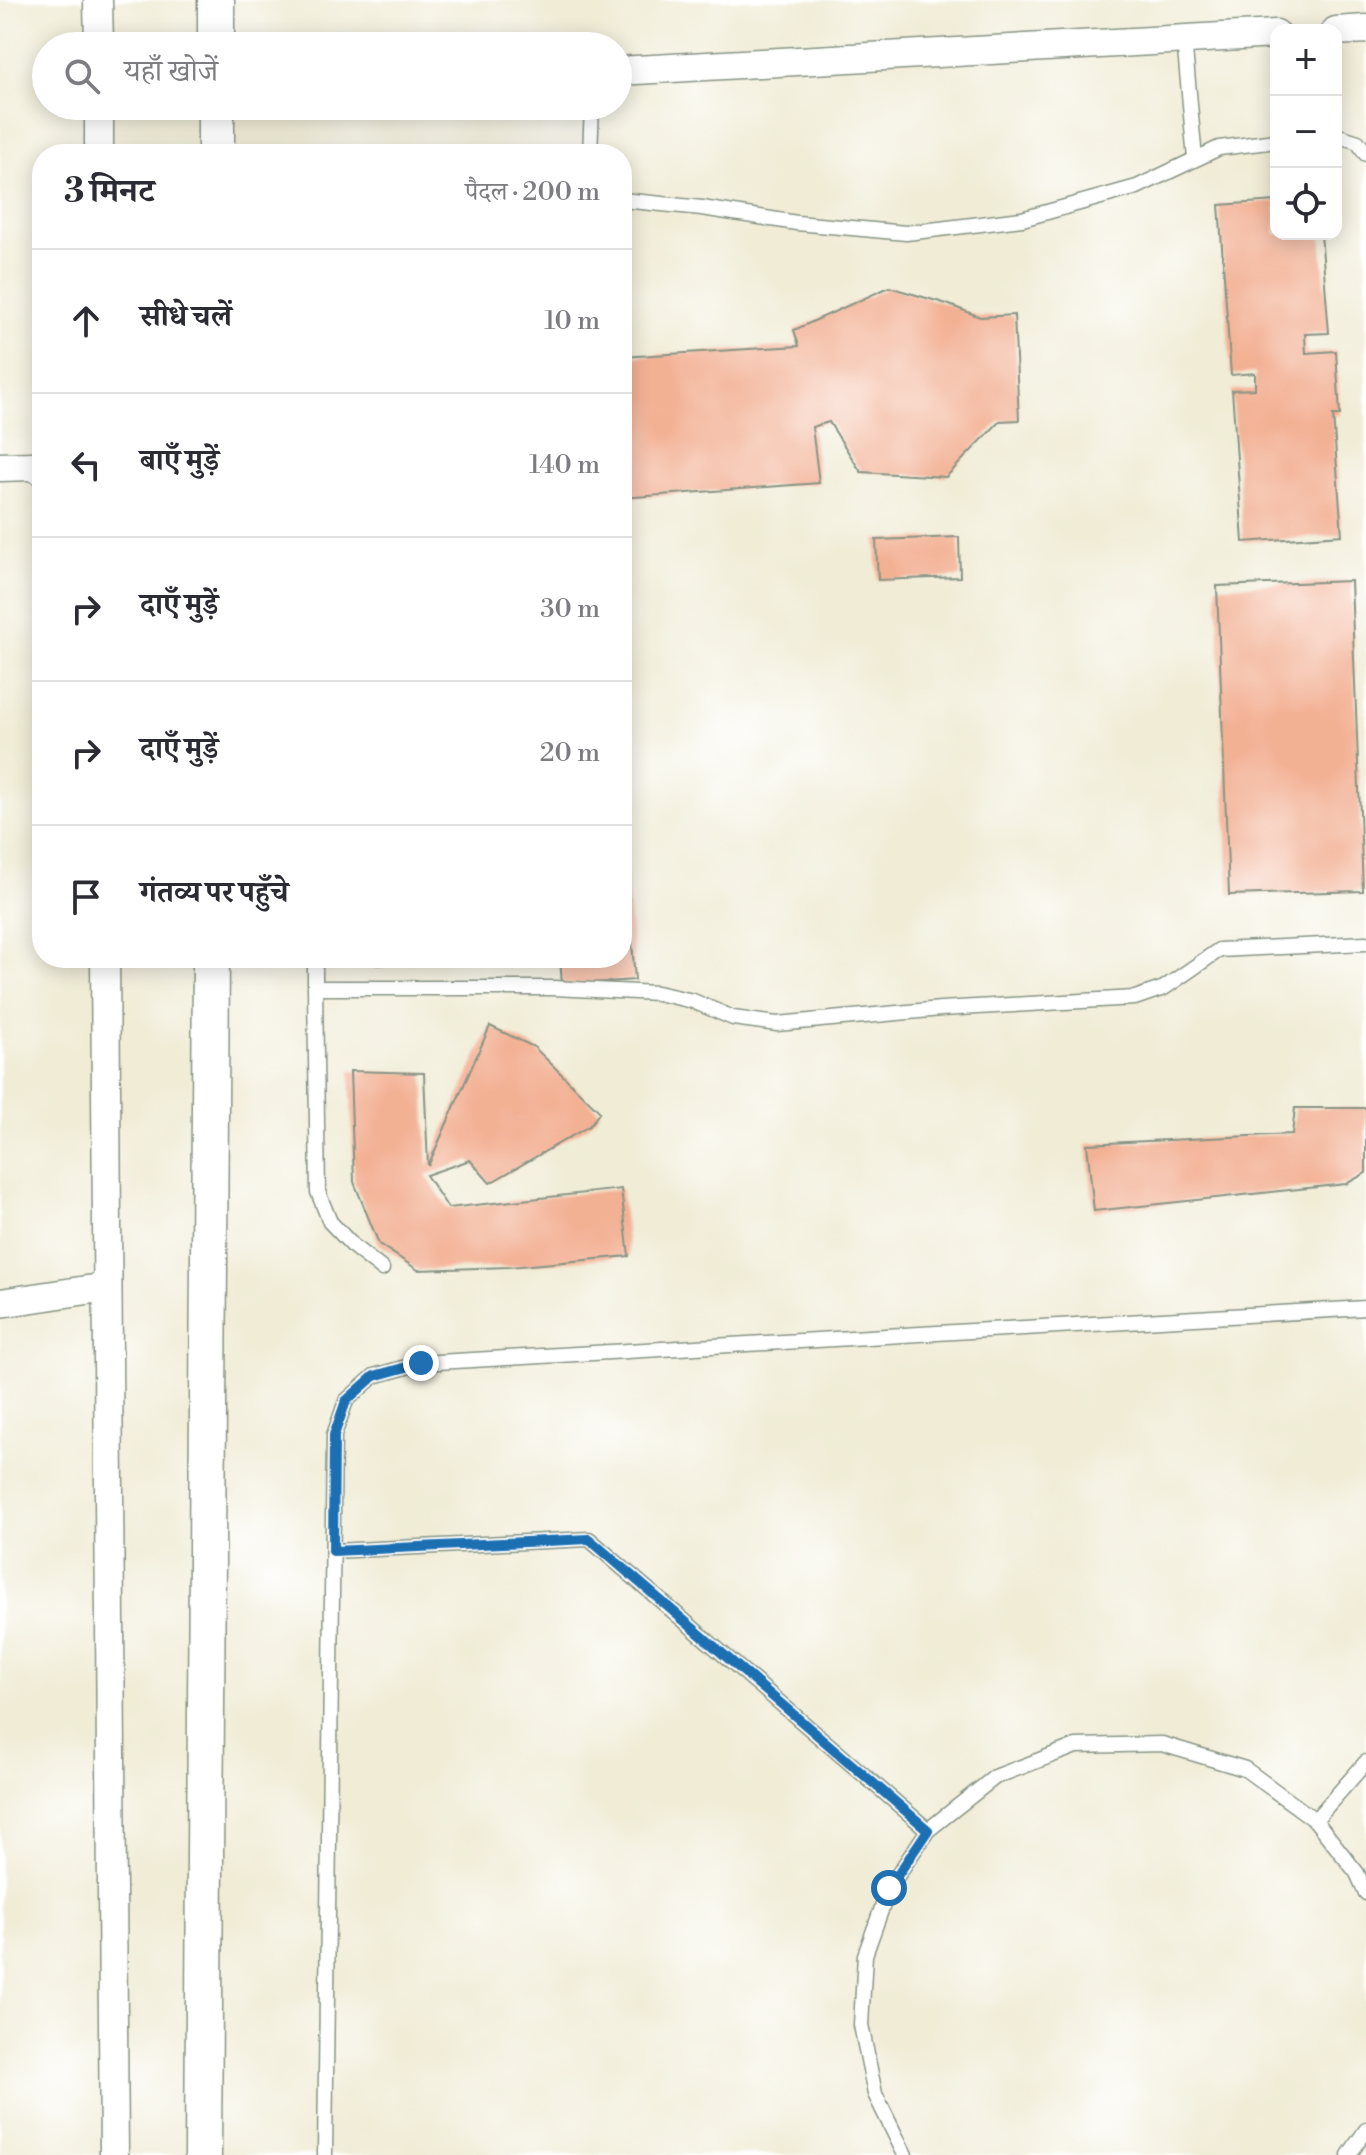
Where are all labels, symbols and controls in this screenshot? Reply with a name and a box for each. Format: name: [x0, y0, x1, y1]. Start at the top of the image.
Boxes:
map controls: [1270, 24, 1342, 240]
button: +: [1270, 24, 1342, 96]
search box: [32, 32, 632, 120]
text: यहाँ खोजें: [124, 53, 218, 91]
icon: search: [60, 54, 104, 98]
button: −: [1270, 96, 1342, 168]
button: locate: [1270, 168, 1342, 240]
text: 3 मिनट: [64, 171, 154, 213]
text: पैदल · 200 m: [465, 176, 600, 208]
text: सीधे चलें: [140, 298, 232, 336]
icon: ahead: [64, 299, 108, 343]
text: 10 m: [544, 305, 600, 337]
text: बाएँ मुड़ें: [140, 442, 219, 480]
icon: left: [64, 443, 108, 487]
text: 140 m: [529, 449, 600, 481]
text: दाएँ मुड़ें: [140, 586, 218, 624]
icon: right: [64, 587, 108, 631]
text: 30 m: [540, 593, 600, 625]
text: दाएँ मुड़ें: [140, 730, 218, 768]
icon: right: [64, 731, 108, 775]
text: 20 m: [540, 737, 600, 769]
text: गंतव्य पर पहुँचे: [140, 874, 288, 912]
icon: arrive: [64, 875, 108, 919]
route end: [403, 1345, 439, 1381]
route start: [871, 1870, 907, 1906]

